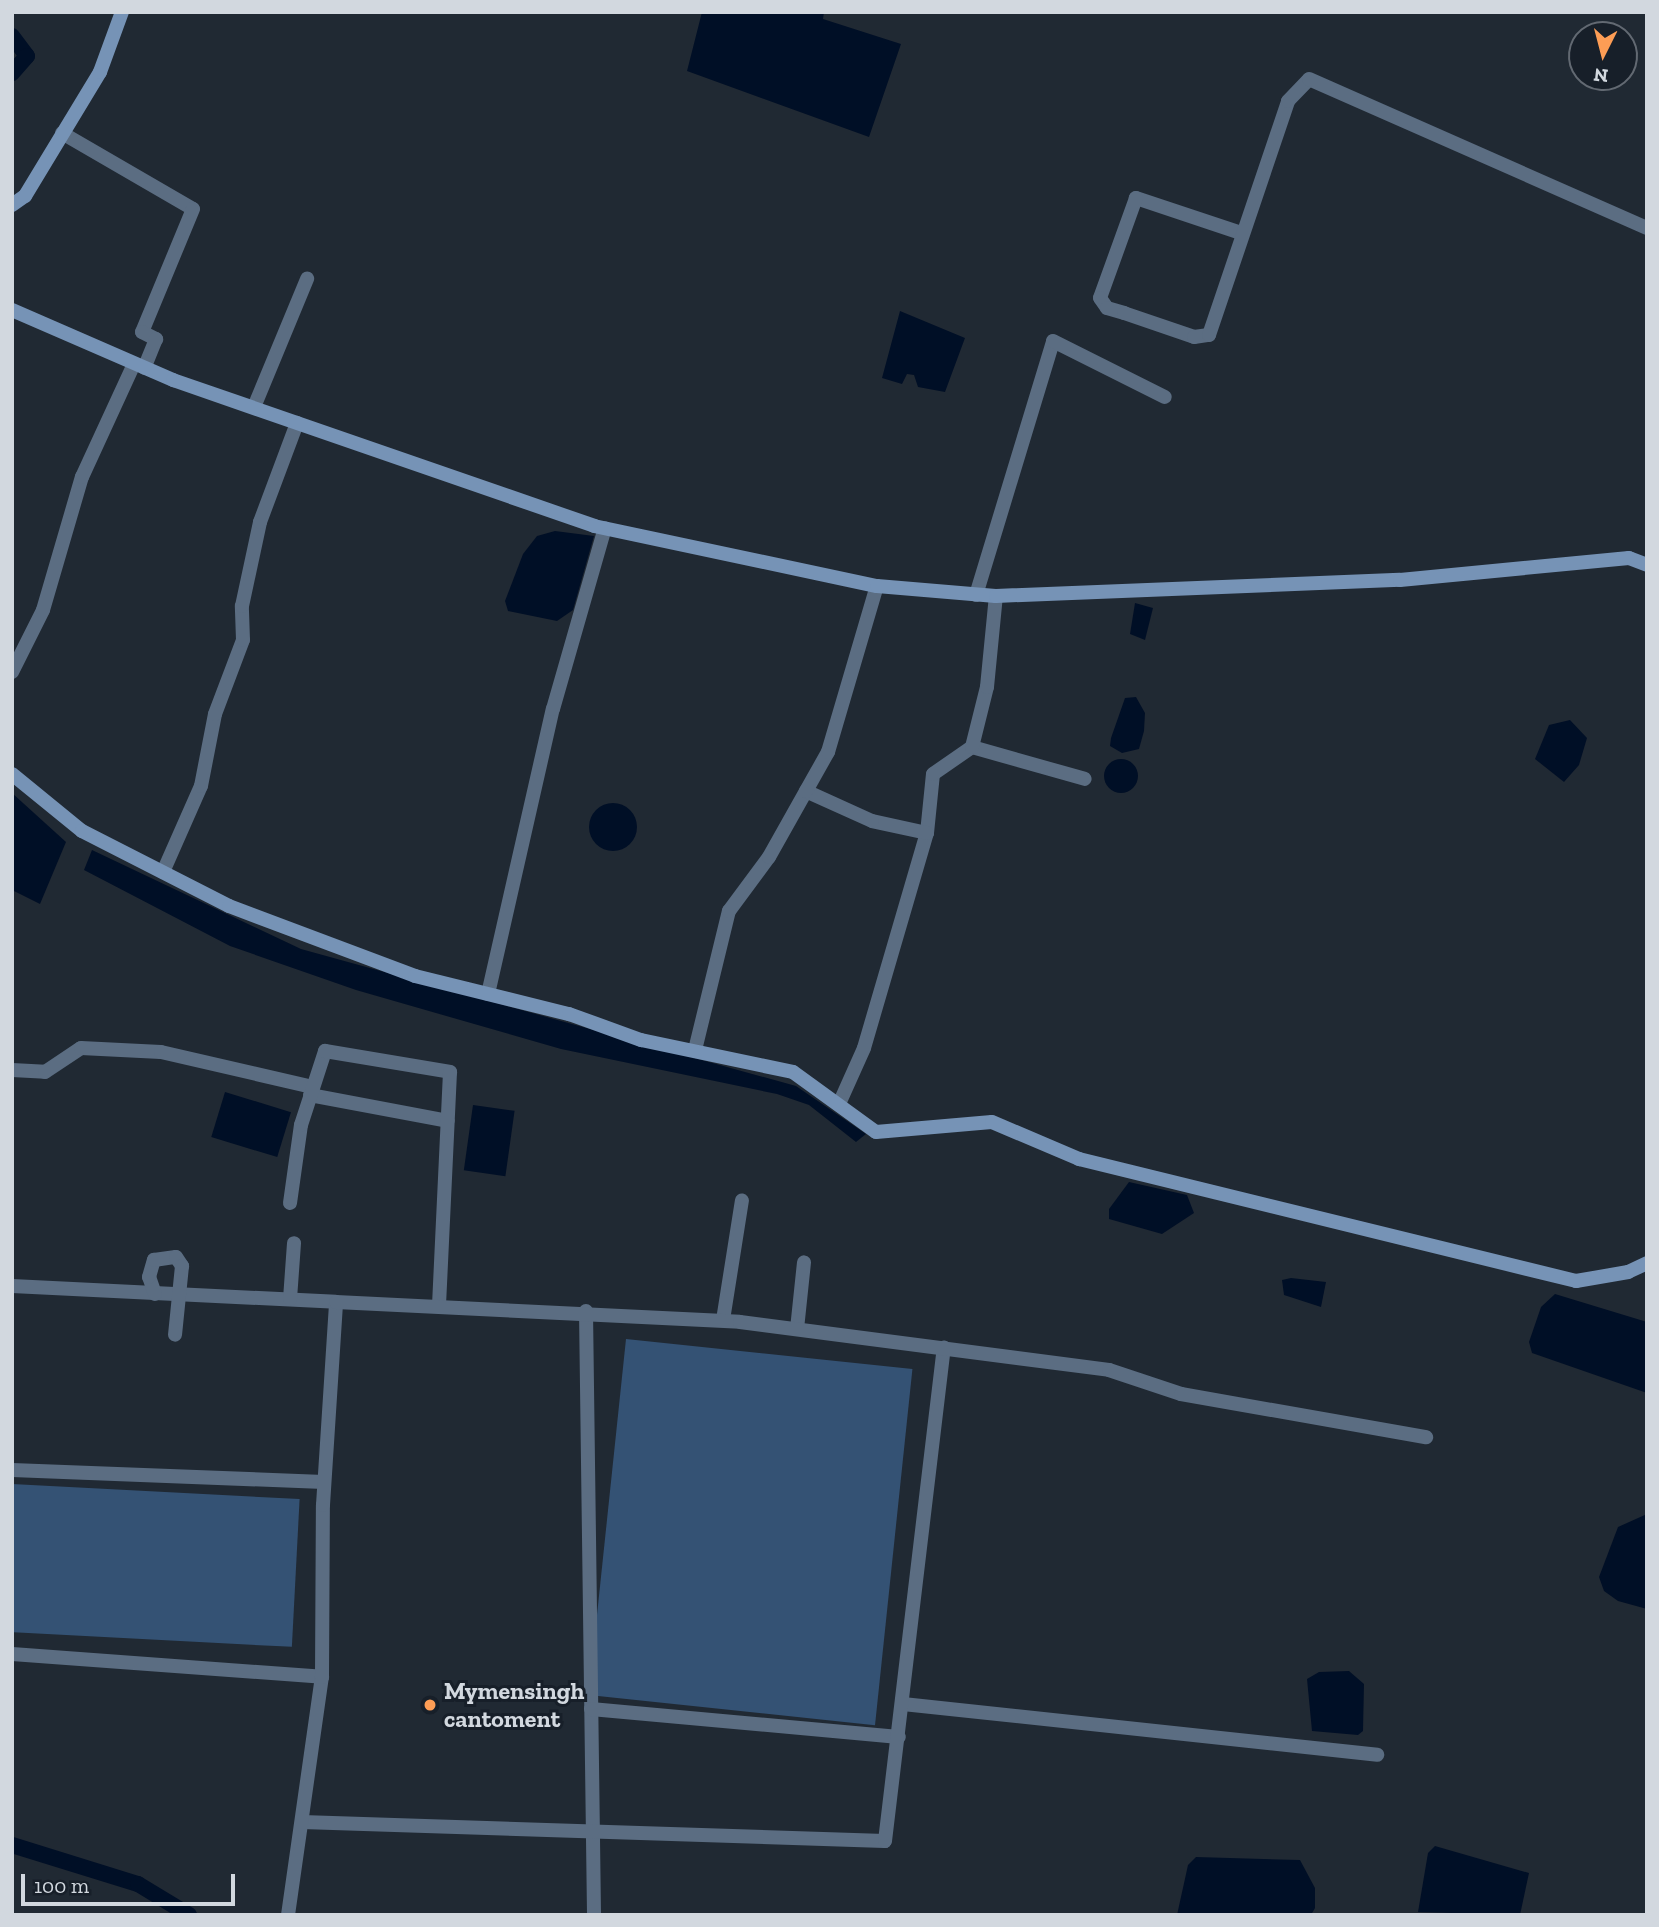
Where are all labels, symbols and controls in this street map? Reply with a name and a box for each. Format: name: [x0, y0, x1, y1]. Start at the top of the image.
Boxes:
north arrow: [1568, 21, 1638, 91]
text: N: [1593, 63, 1609, 88]
place label: Mymensingh cantoment: [444, 1677, 584, 1733]
marker: Mymensingh cantoment: [422, 1697, 438, 1713]
scale bar: [24, 1860, 238, 1904]
text: 100 m: [34, 1873, 89, 1898]

